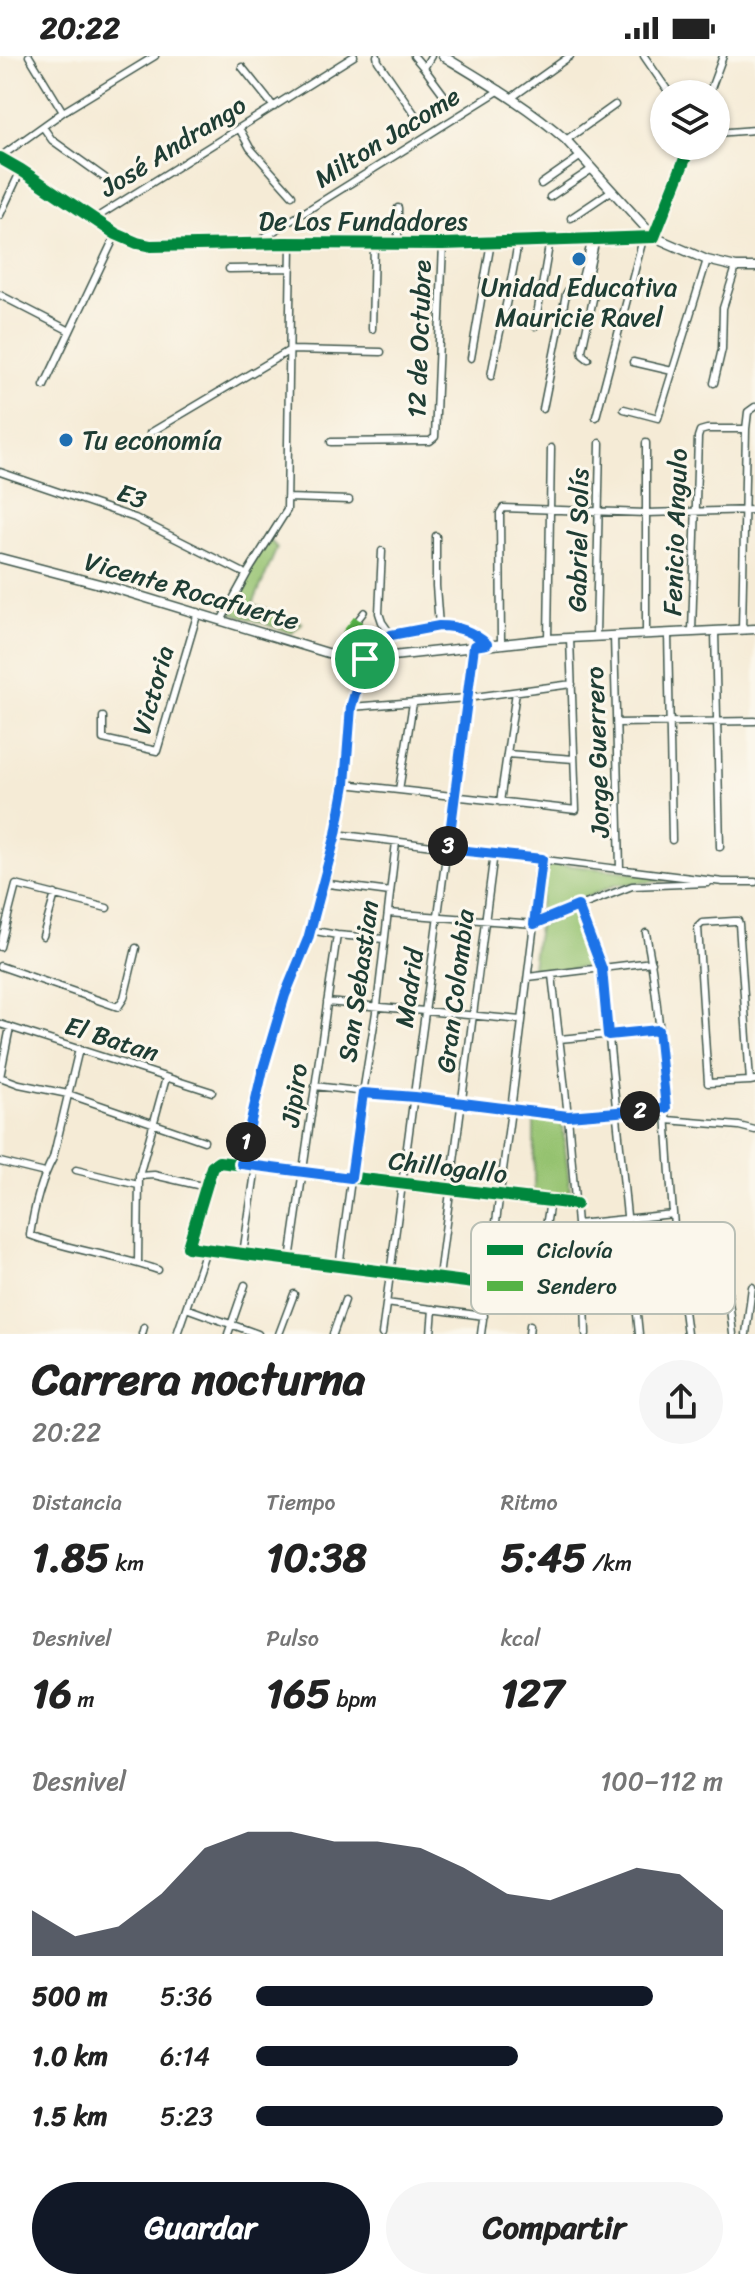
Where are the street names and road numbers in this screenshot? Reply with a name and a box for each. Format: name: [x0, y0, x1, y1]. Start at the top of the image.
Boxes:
street label: Milton Jacome: [304, 74, 470, 200]
street label: José Andrango: [89, 82, 256, 210]
street label: De Los Fundadores: [258, 198, 468, 244]
street label: 12 de Octubre: [393, 259, 445, 419]
street label: Fenicio Angulo: [649, 447, 701, 616]
street label: Gabriel Solís: [554, 468, 602, 612]
street label: E3: [110, 469, 154, 523]
street label: Vicente Rocafuerte: [79, 538, 305, 644]
street label: Victoria: [118, 640, 188, 740]
street label: Jorge Guerrero: [571, 666, 623, 839]
street label: San Sebastian: [324, 897, 392, 1065]
street label: Gran Colombia: [422, 906, 488, 1075]
street label: Madrid: [381, 943, 438, 1031]
street label: El Batan: [59, 1002, 165, 1076]
street label: Jipiro: [267, 1060, 321, 1131]
street label: Chillogallo: [386, 1137, 510, 1197]

